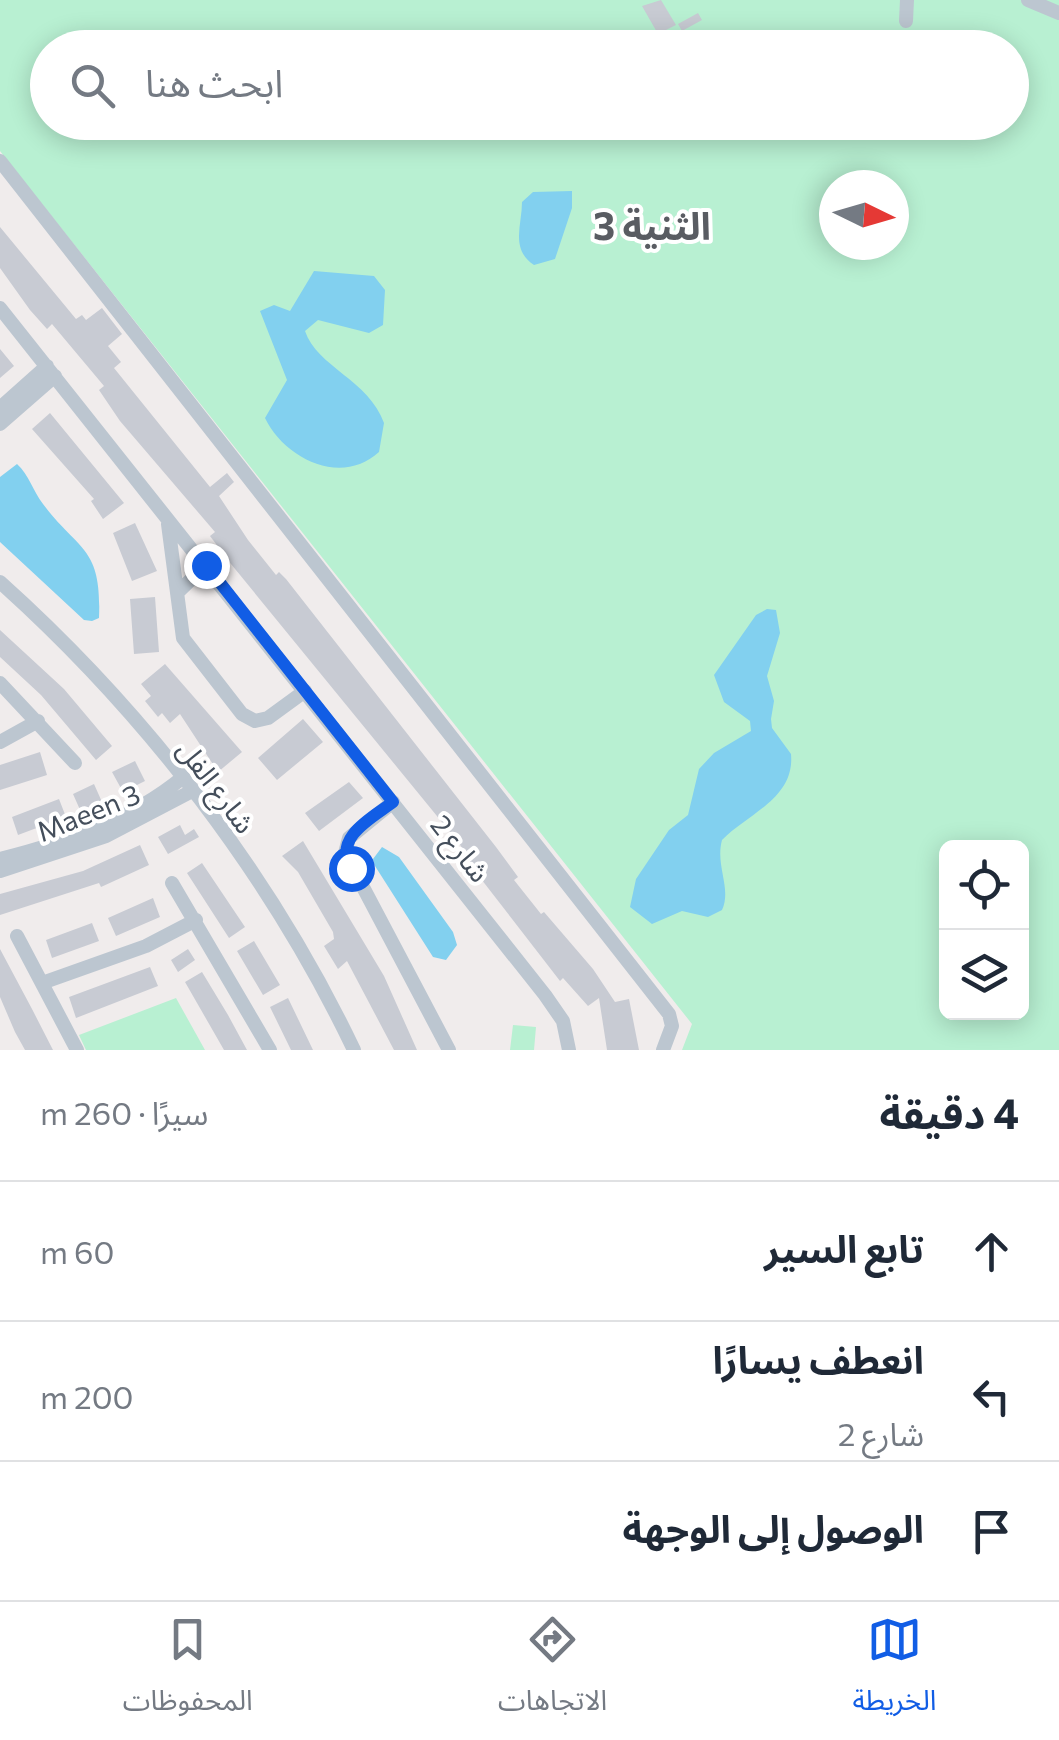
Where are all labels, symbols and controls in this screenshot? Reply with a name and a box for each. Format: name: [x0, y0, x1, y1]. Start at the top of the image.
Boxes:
search box: [30, 30, 1029, 140]
icon: search: [65, 58, 120, 113]
text: ابحث هنا: [145, 58, 283, 105]
north arrow: [819, 170, 909, 260]
district label: الثنية 3: [593, 201, 711, 249]
route end: [184, 543, 230, 589]
street label: شارع الفل: [167, 733, 263, 842]
street label: Maeen 3: [32, 776, 144, 848]
street label: شارع 2: [420, 808, 498, 891]
map controls: [939, 840, 1029, 1020]
button: locate: [939, 840, 1029, 930]
route start: [329, 846, 375, 892]
button: layers: [939, 930, 1029, 1020]
text: 4 دقيقة: [880, 1086, 1019, 1138]
text: سيرًا · 260 m: [40, 1092, 208, 1132]
text: تابع السير: [764, 1224, 924, 1271]
icon: ahead: [964, 1224, 1019, 1279]
text: 60 m: [40, 1231, 114, 1271]
text: انعطف يسارًا: [713, 1335, 924, 1382]
icon: left: [964, 1369, 1019, 1424]
text: 200 m: [40, 1376, 133, 1416]
text: شارع 2: [838, 1413, 924, 1453]
text: الوصول إلى الوجهة: [623, 1504, 924, 1551]
icon: arrive: [964, 1504, 1019, 1559]
tab: المحفوظات: [123, 1612, 253, 1731]
tab: الاتجاهات: [498, 1612, 607, 1731]
tab: الخريطة: [852, 1612, 936, 1731]

